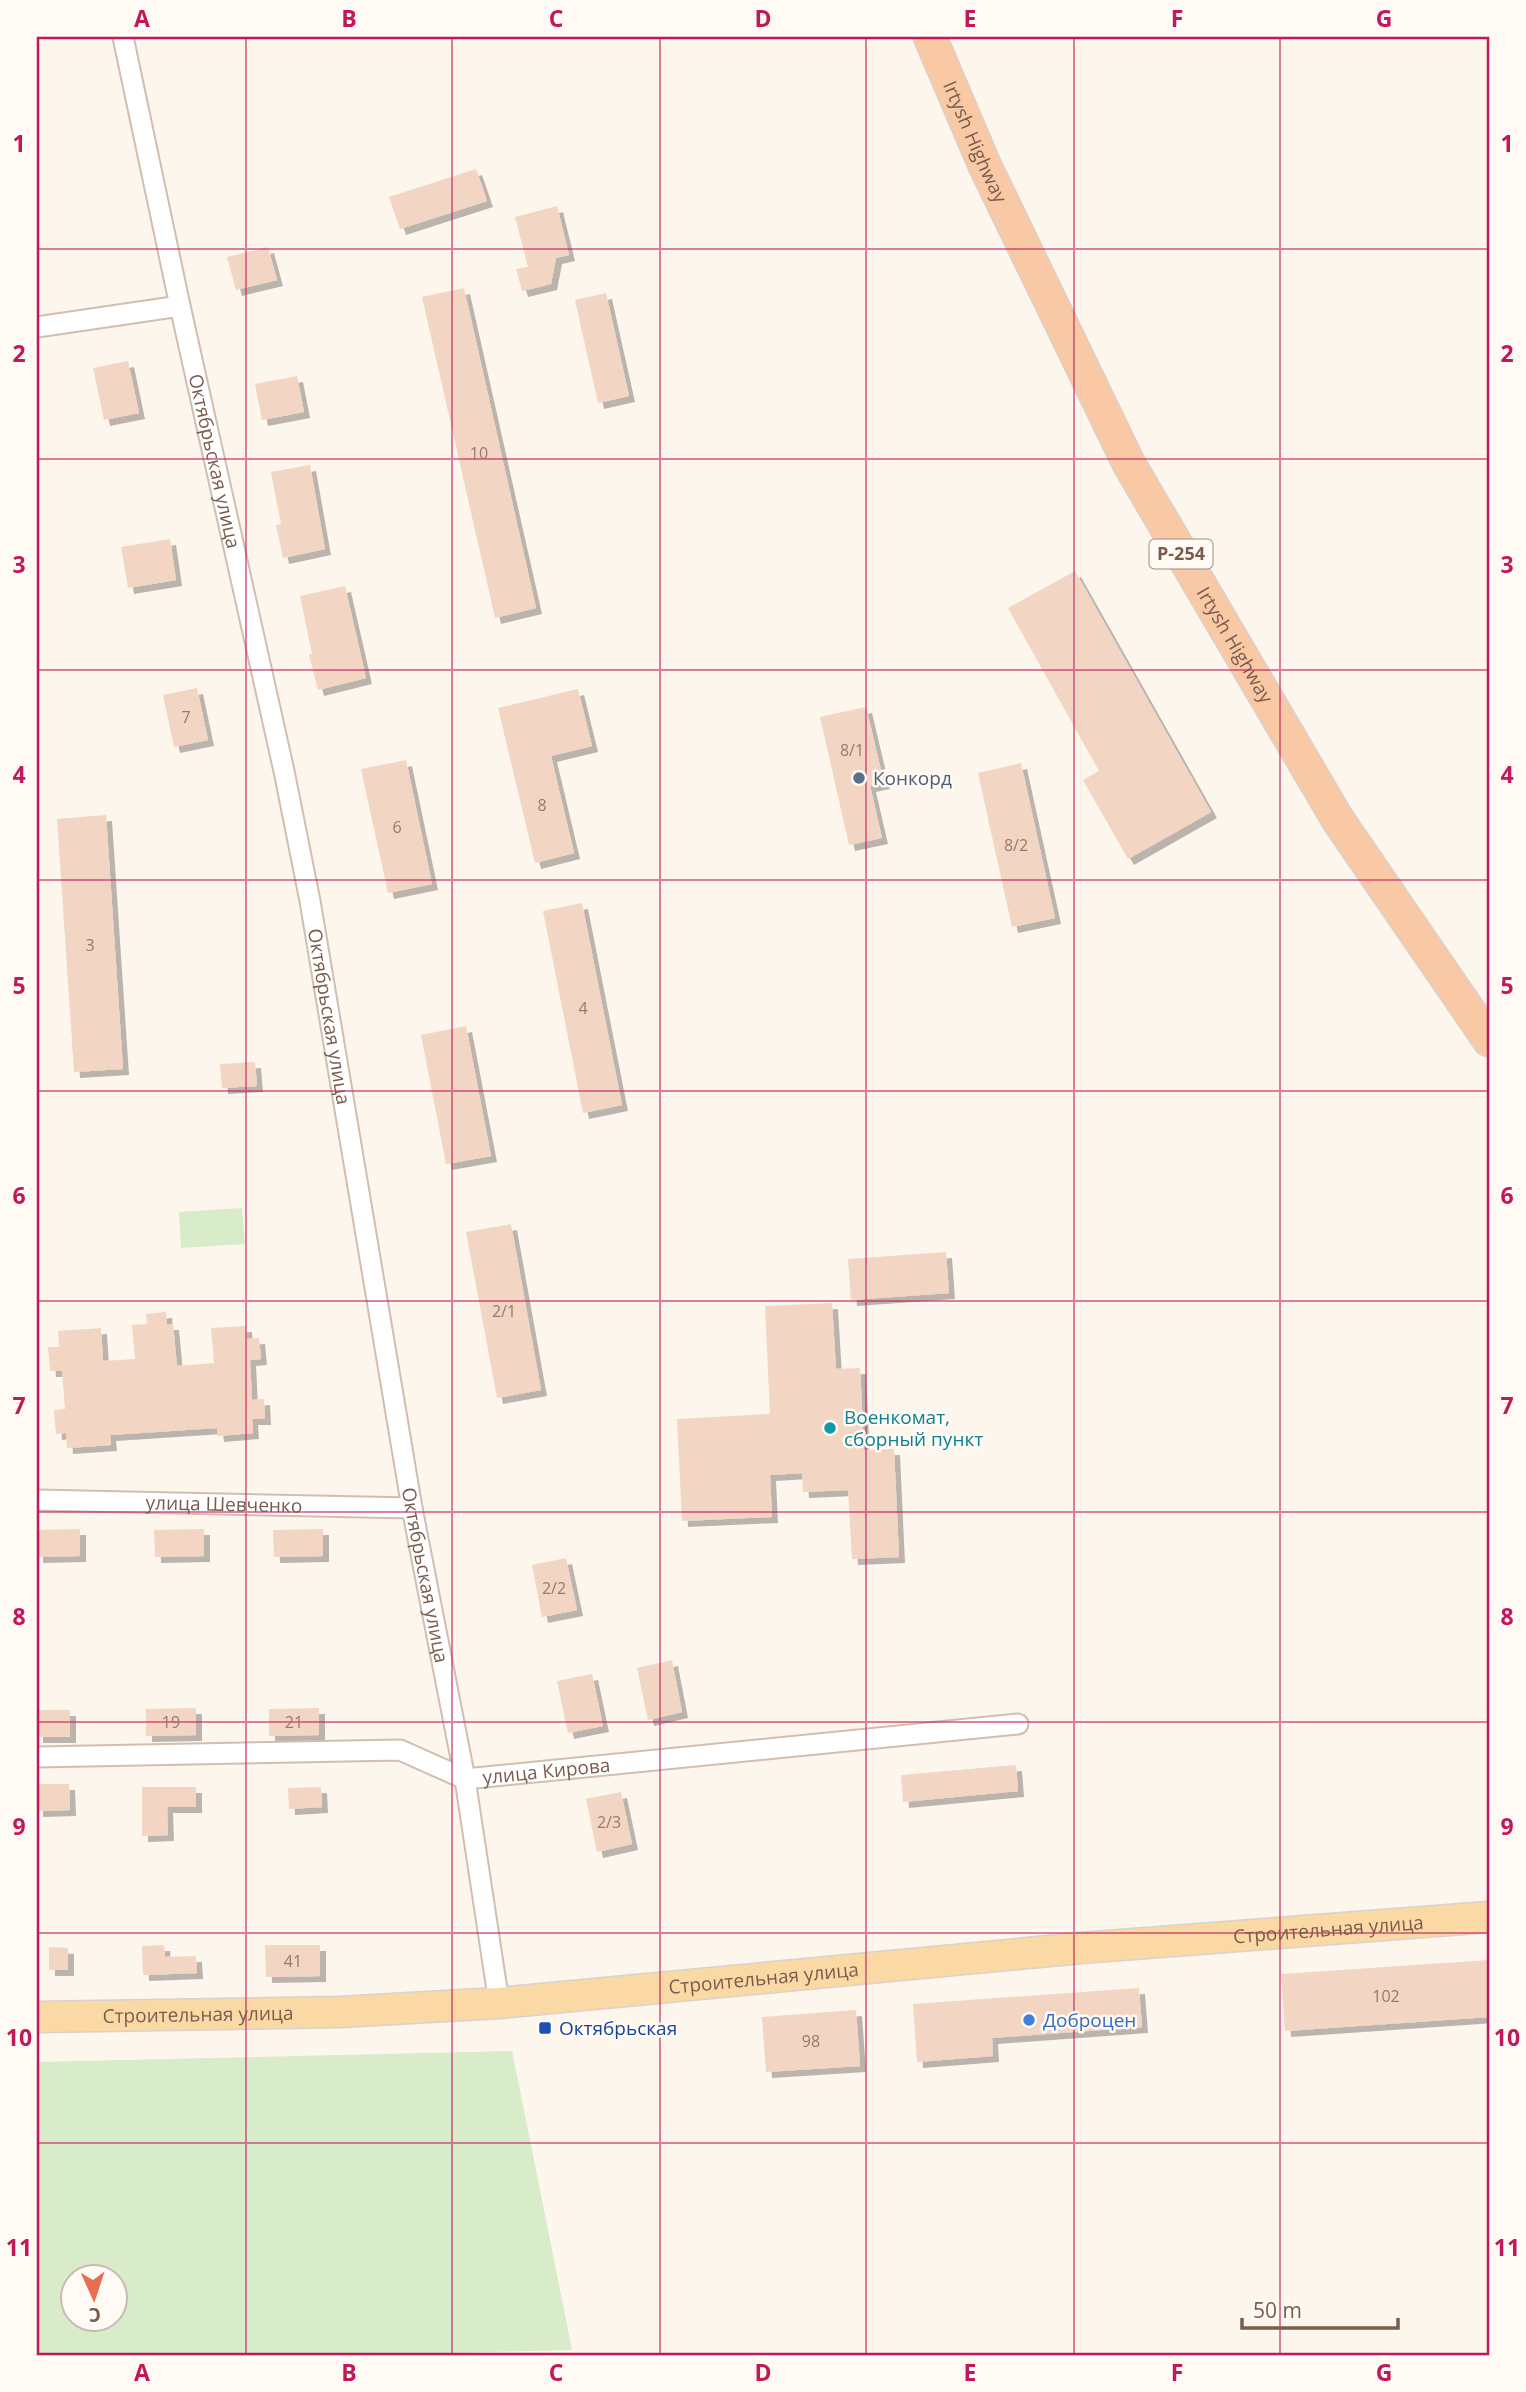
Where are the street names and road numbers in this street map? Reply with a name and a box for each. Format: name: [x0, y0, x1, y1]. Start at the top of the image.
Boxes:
street label: Irtysh Highway: [937, 77, 1014, 207]
street label: Октябрьская улица: [183, 371, 247, 551]
road number: Р-254: [1150, 540, 1212, 568]
street label: Irtysh Highway: [1191, 582, 1280, 708]
street label: Октябрьская улица: [302, 926, 357, 1106]
street label: Октябрьская улица: [396, 1485, 455, 1665]
street label: улица Шевченко: [145, 1489, 303, 1519]
street label: улица Кирова: [481, 1752, 611, 1790]
street label: Строительная улица: [1232, 1909, 1425, 1949]
street label: Строительная улица: [667, 1956, 860, 2000]
street label: Строительная улица: [102, 2000, 294, 2029]

